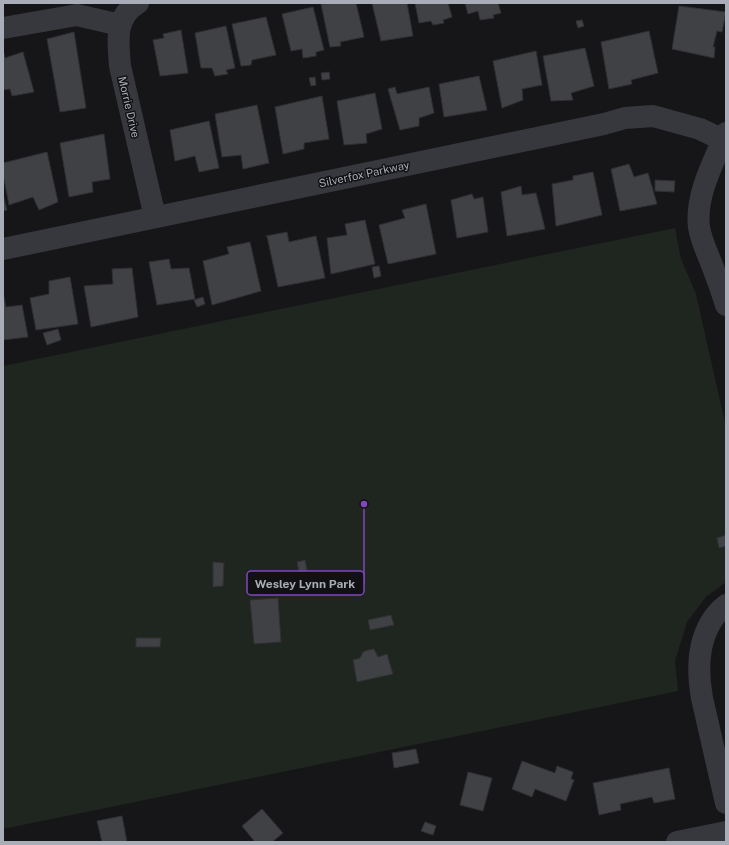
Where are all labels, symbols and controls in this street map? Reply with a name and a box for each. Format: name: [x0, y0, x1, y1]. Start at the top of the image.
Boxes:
street label: Morrie Drive: [116, 75, 142, 139]
street label: Silverfox Parkway: [318, 159, 410, 189]
callout: Wesley Lynn Park: [247, 571, 364, 595]
text: Wesley Lynn Park: [255, 577, 355, 591]

